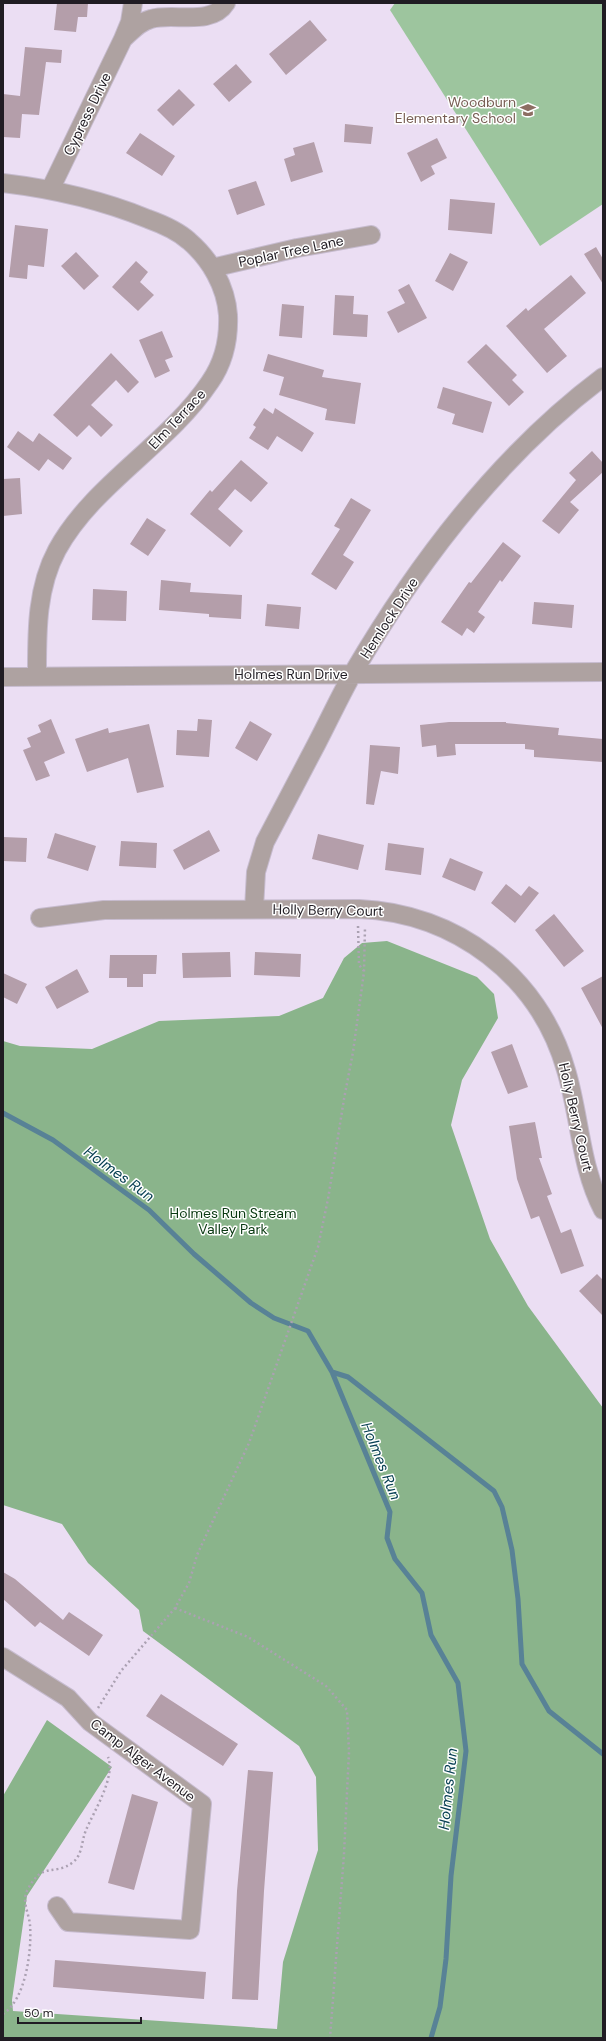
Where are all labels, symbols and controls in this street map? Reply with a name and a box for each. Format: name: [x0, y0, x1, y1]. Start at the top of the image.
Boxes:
street label: Cypress Drive: [59, 69, 115, 159]
place label: Woodburn Elementary School: [395, 93, 516, 127]
school or university icon: Woodburn Elementary School: [519, 101, 537, 119]
street label: Poplar Tree Lane: [237, 231, 345, 271]
street label: Elm Terrace: [145, 385, 209, 453]
street label: Hemlock Drive: [356, 574, 422, 662]
street label: Holmes Run Drive: [234, 665, 348, 683]
street label: Holly Berry Court: [272, 900, 384, 920]
street label: Holly Berry Court: [555, 1061, 597, 1173]
water label: Holmes Run: [80, 1142, 158, 1207]
park label: Holmes Run Stream Valley Park: [170, 1204, 296, 1238]
water label: Holmes Run: [356, 1419, 406, 1503]
street label: Camp Alger Avenue: [87, 1715, 199, 1805]
water label: Holmes Run: [434, 1747, 462, 1831]
scale bar: [18, 1999, 141, 2025]
text: 50 m: [24, 2005, 53, 2021]

